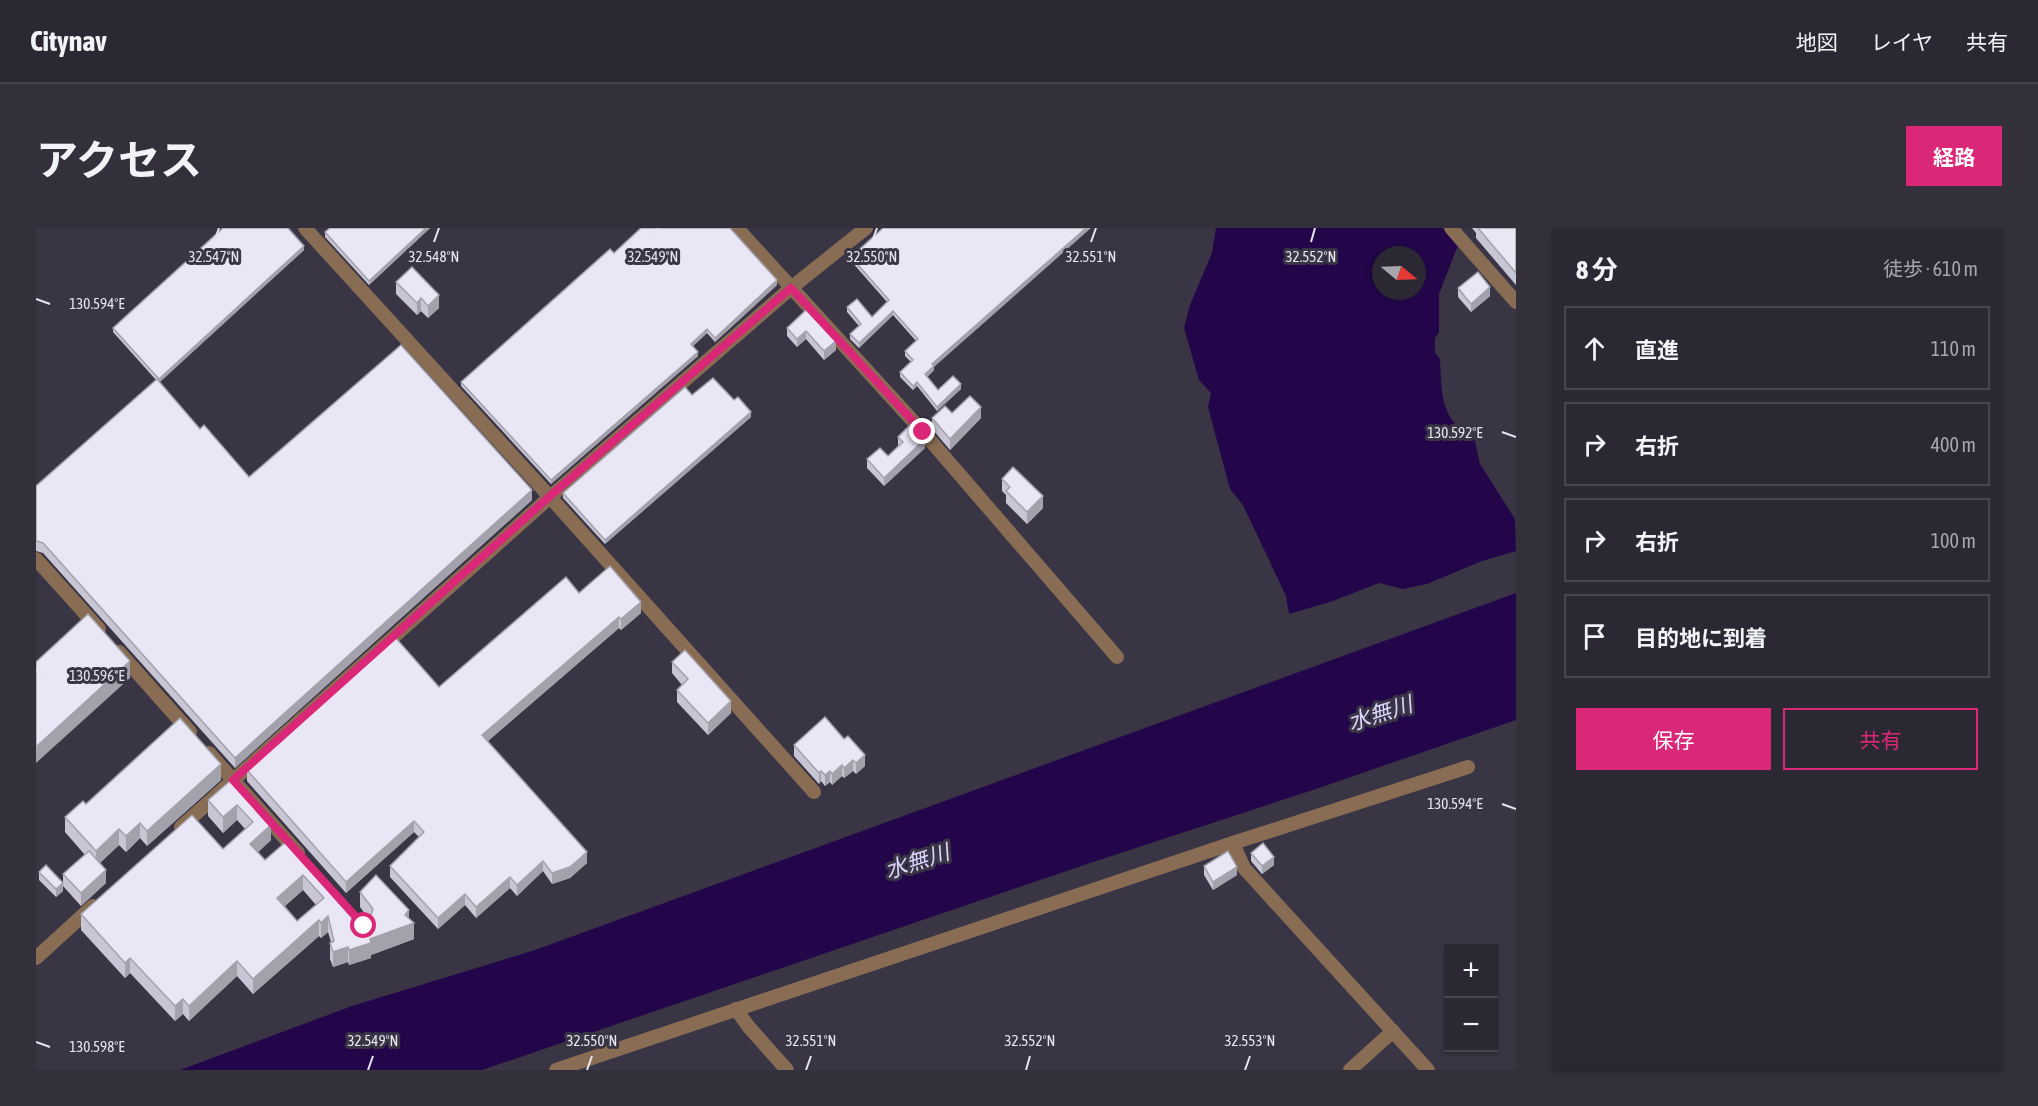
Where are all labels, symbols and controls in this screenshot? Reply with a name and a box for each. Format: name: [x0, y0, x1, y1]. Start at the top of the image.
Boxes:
text: Citynav: [30, 25, 107, 57]
text: 地図: [1796, 30, 1838, 54]
text: レイヤ: [1871, 30, 1933, 54]
text: 共有: [1966, 30, 2008, 54]
button: 経路: [1906, 126, 2002, 186]
text: アクセス: [36, 136, 202, 184]
north arrow: [1372, 246, 1426, 300]
text: 32.547°N: [189, 248, 239, 265]
text: 32.548°N: [409, 248, 459, 265]
text: 32.549°N: [628, 248, 678, 265]
text: 32.550°N: [847, 248, 897, 265]
text: 32.551°N: [1066, 248, 1116, 265]
text: 32.552°N: [1286, 248, 1336, 265]
text: 8 分: [1576, 255, 1618, 285]
text: 徒歩 · 610 m: [1883, 257, 1978, 280]
text: 130.594°E: [69, 295, 125, 312]
icon: ahead: [1578, 332, 1611, 365]
text: 直進: [1635, 337, 1679, 363]
text: 110 m: [1931, 337, 1976, 360]
route end: [909, 418, 935, 444]
text: 130.592°E: [1427, 424, 1483, 441]
icon: right: [1578, 428, 1611, 461]
text: 右折: [1635, 433, 1679, 459]
text: 400 m: [1931, 433, 1976, 456]
icon: right: [1578, 524, 1611, 557]
text: 右折: [1635, 529, 1679, 555]
text: 100 m: [1931, 529, 1976, 552]
icon: arrive: [1578, 620, 1611, 653]
text: 目的地に到着: [1635, 625, 1767, 651]
text: 130.596°E: [69, 667, 125, 684]
water label: 水無川: [1345, 690, 1417, 736]
button: 保存: [1576, 708, 1771, 770]
button: 共有: [1783, 708, 1978, 770]
text: 130.594°E: [1427, 795, 1483, 812]
water label: 水無川: [882, 838, 954, 884]
route start: [350, 912, 376, 938]
map controls: [1444, 944, 1498, 1052]
button: +: [1444, 944, 1498, 998]
button: −: [1444, 998, 1498, 1052]
text: 32.549°N: [348, 1032, 398, 1049]
text: 32.550°N: [567, 1032, 617, 1049]
text: 32.551°N: [786, 1032, 836, 1049]
text: 32.552°N: [1005, 1032, 1055, 1049]
text: 32.553°N: [1225, 1032, 1275, 1049]
text: 130.598°E: [69, 1038, 125, 1055]

